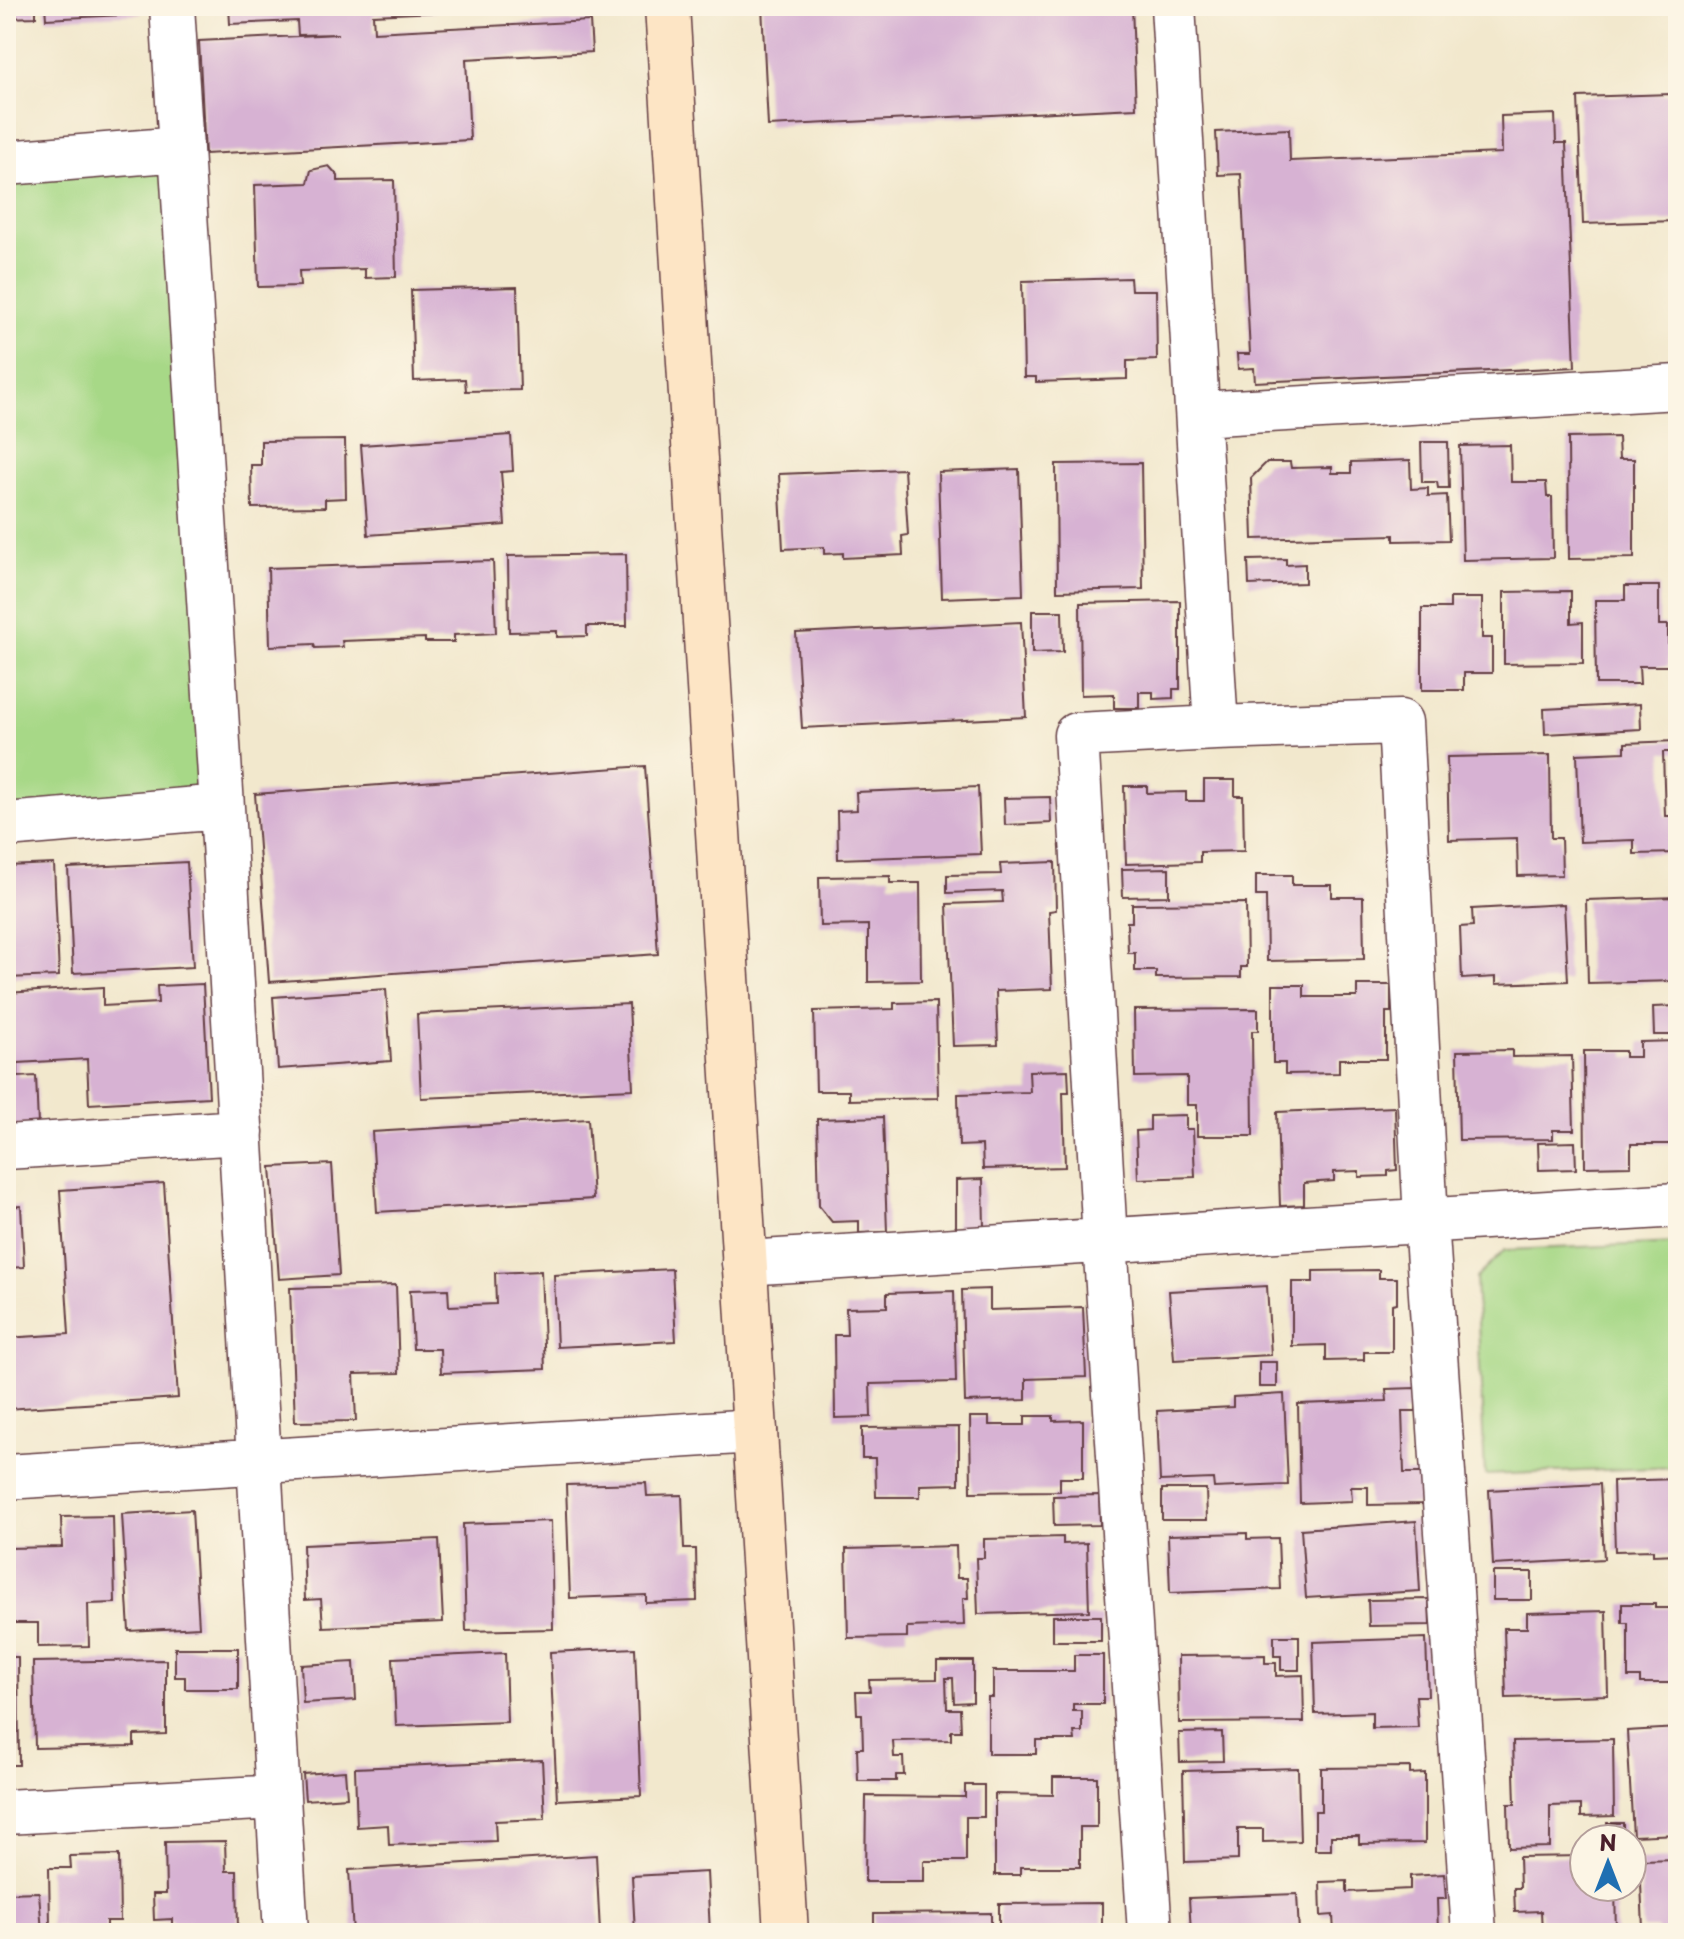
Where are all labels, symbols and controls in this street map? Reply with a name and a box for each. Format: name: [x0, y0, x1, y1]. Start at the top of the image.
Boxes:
north arrow: [1568, 1823, 1648, 1903]
text: N: [1599, 1825, 1617, 1858]

